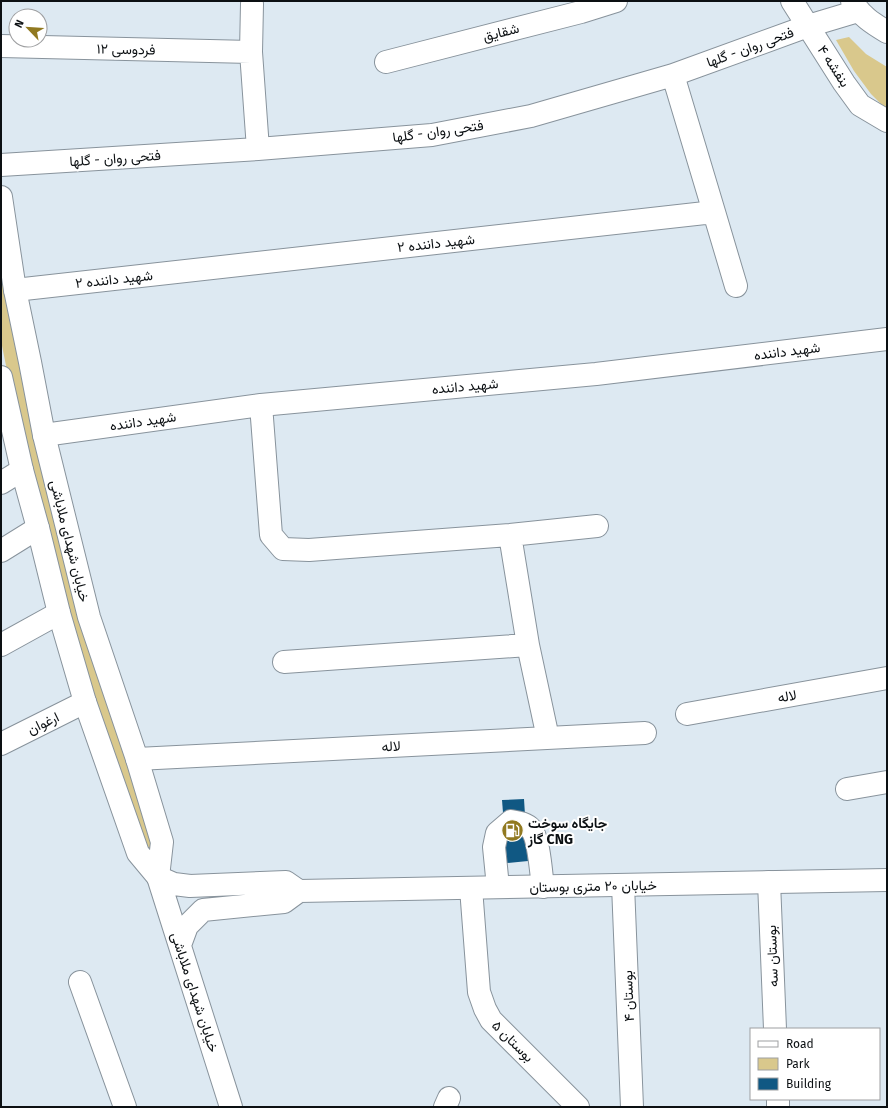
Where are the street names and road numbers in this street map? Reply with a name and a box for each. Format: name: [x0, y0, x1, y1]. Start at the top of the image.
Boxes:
street label: شقایق: [481, 20, 521, 45]
street label: فتحی روان - گلها: [704, 24, 796, 71]
street label: فردوسی ۱۲: [96, 40, 156, 59]
street label: بنفشه ۴: [814, 42, 853, 90]
street label: فتحی روان - گلها: [392, 117, 485, 146]
street label: فتحی روان - گلها: [69, 147, 161, 170]
street label: شهید داننده ۲: [396, 231, 476, 256]
street label: شهید داننده ۲: [74, 267, 154, 292]
street label: شهید داننده: [753, 339, 821, 364]
street label: شهید داننده: [431, 375, 499, 398]
street label: شهید داننده: [109, 408, 177, 435]
street label: خیابان شهدای ملاباشی: [46, 478, 93, 604]
street label: لاله: [776, 686, 798, 707]
street label: ارغوان: [25, 709, 62, 738]
street label: لاله: [381, 738, 401, 755]
street label: خیابان ۲۰ متری بوستان: [529, 877, 657, 896]
street label: بوستان سه: [763, 925, 782, 987]
street label: خیابان شهدای ملاباشی: [167, 930, 222, 1054]
street label: بوستان ۴: [619, 970, 638, 1022]
street label: بوستان ۵: [488, 1017, 537, 1066]

